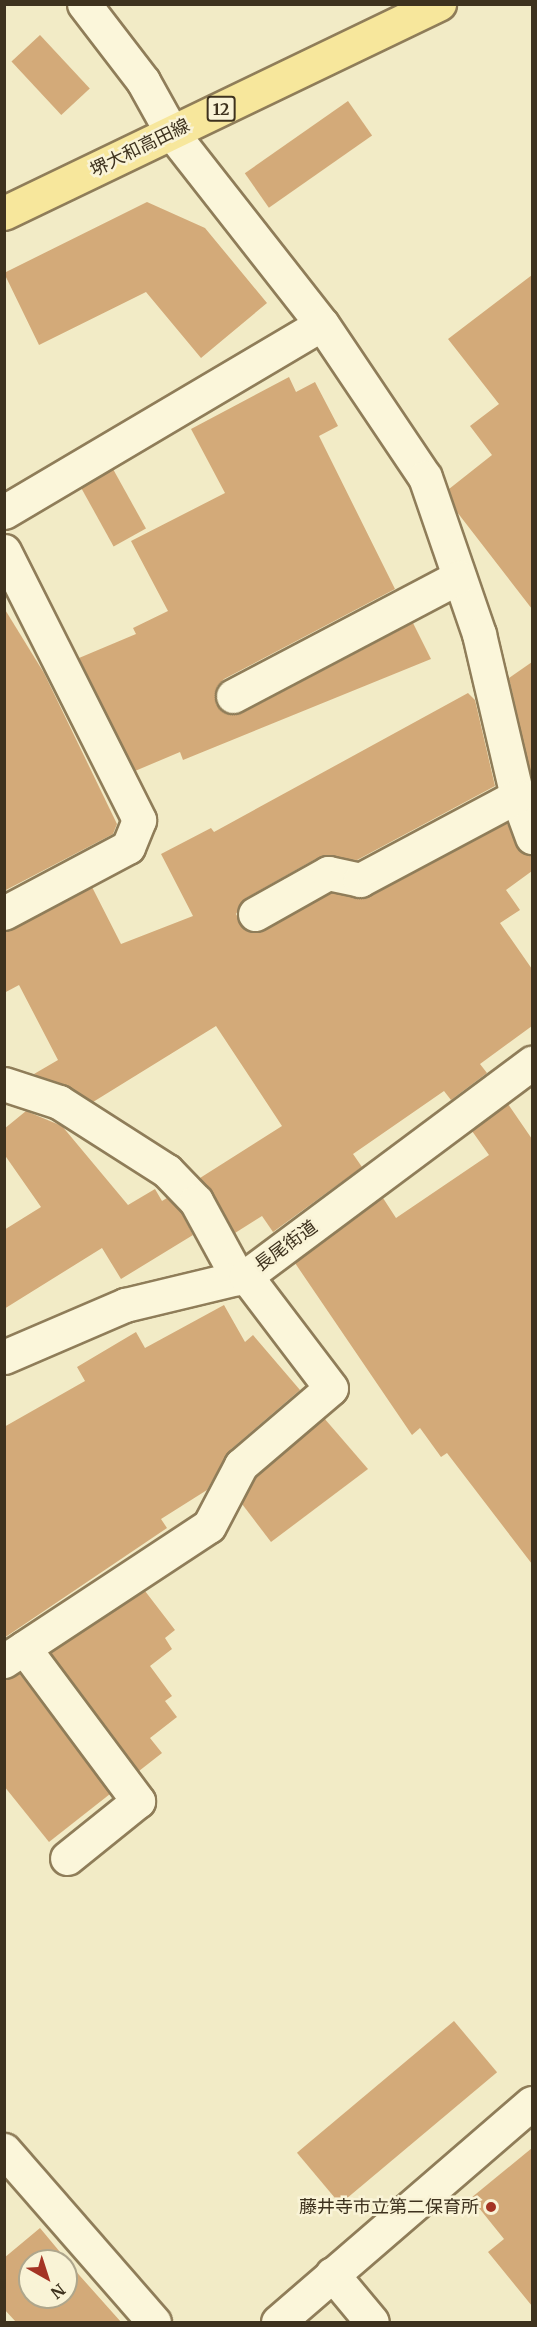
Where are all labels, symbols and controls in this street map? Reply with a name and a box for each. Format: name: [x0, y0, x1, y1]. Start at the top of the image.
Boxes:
road number: 12: [206, 96, 236, 122]
street label: 堺大和高田線: [87, 115, 193, 181]
street label: 長尾街道: [251, 1216, 321, 1276]
place label: 藤井寺市立第二保育所: [299, 2196, 479, 2218]
marker: 藤井寺市立第二保育所: [484, 2200, 498, 2214]
north arrow: [18, 2249, 78, 2309]
text: N: [47, 2280, 69, 2303]

